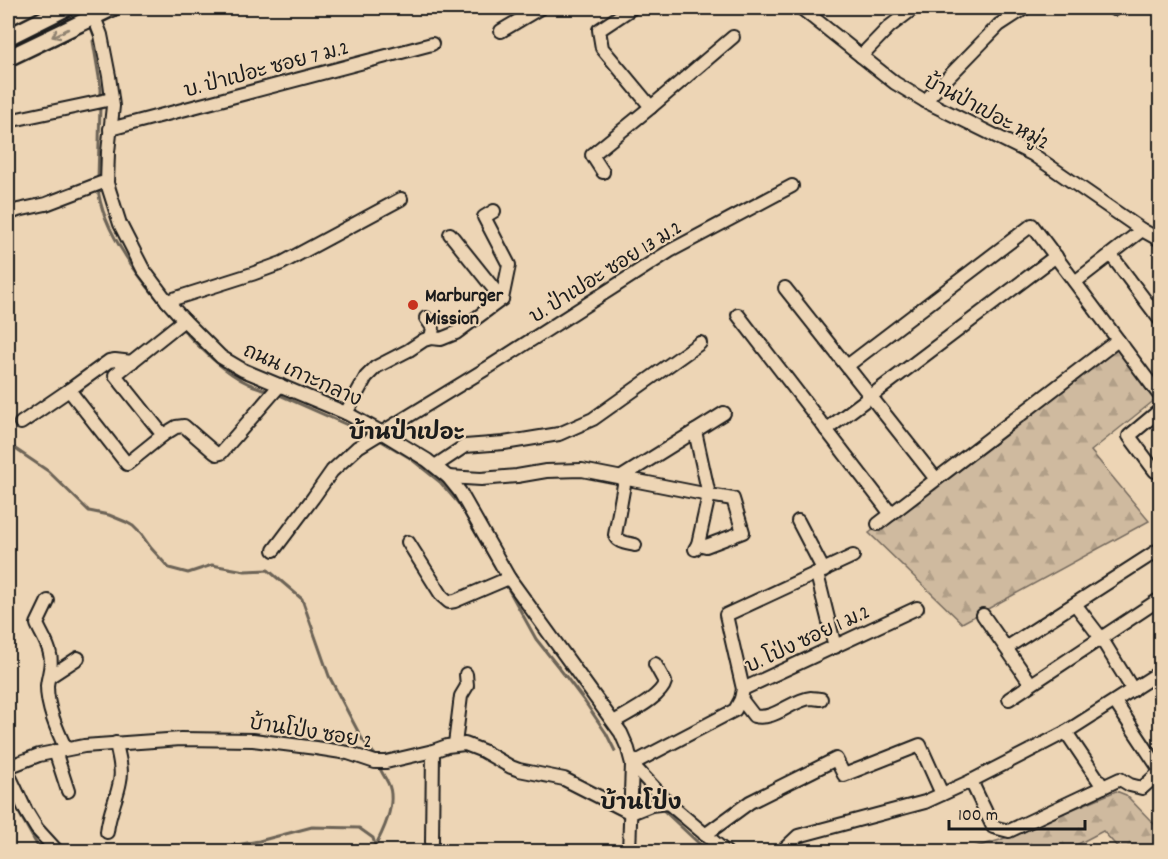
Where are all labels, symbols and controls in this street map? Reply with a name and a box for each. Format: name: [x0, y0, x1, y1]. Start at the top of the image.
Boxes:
one-way arrow: [51, 27, 69, 39]
street label: บ. ป่าเปอะ ซอย 7 ม.2: [181, 34, 352, 106]
street label: บ้านป่าเปอะ หมู่2: [918, 67, 1054, 158]
street label: บ. ป่าเปอะ ซอย 13 ม.2: [524, 214, 688, 332]
place label: Marburger Mission: [425, 283, 504, 334]
marker: Marburger Mission: [406, 298, 420, 312]
street label: ถนน เกาะกลาง: [238, 338, 365, 415]
district label: บ้านป่าเปอะ: [349, 417, 465, 450]
street label: บ. โป่ง ซอย 1 ม.2: [740, 598, 875, 682]
street label: บ้านโป่ง ซอย 2: [247, 708, 374, 757]
district label: บ้านโป่ง: [601, 787, 681, 820]
scale bar: [949, 793, 1086, 831]
text: 100 m: [958, 804, 998, 829]

